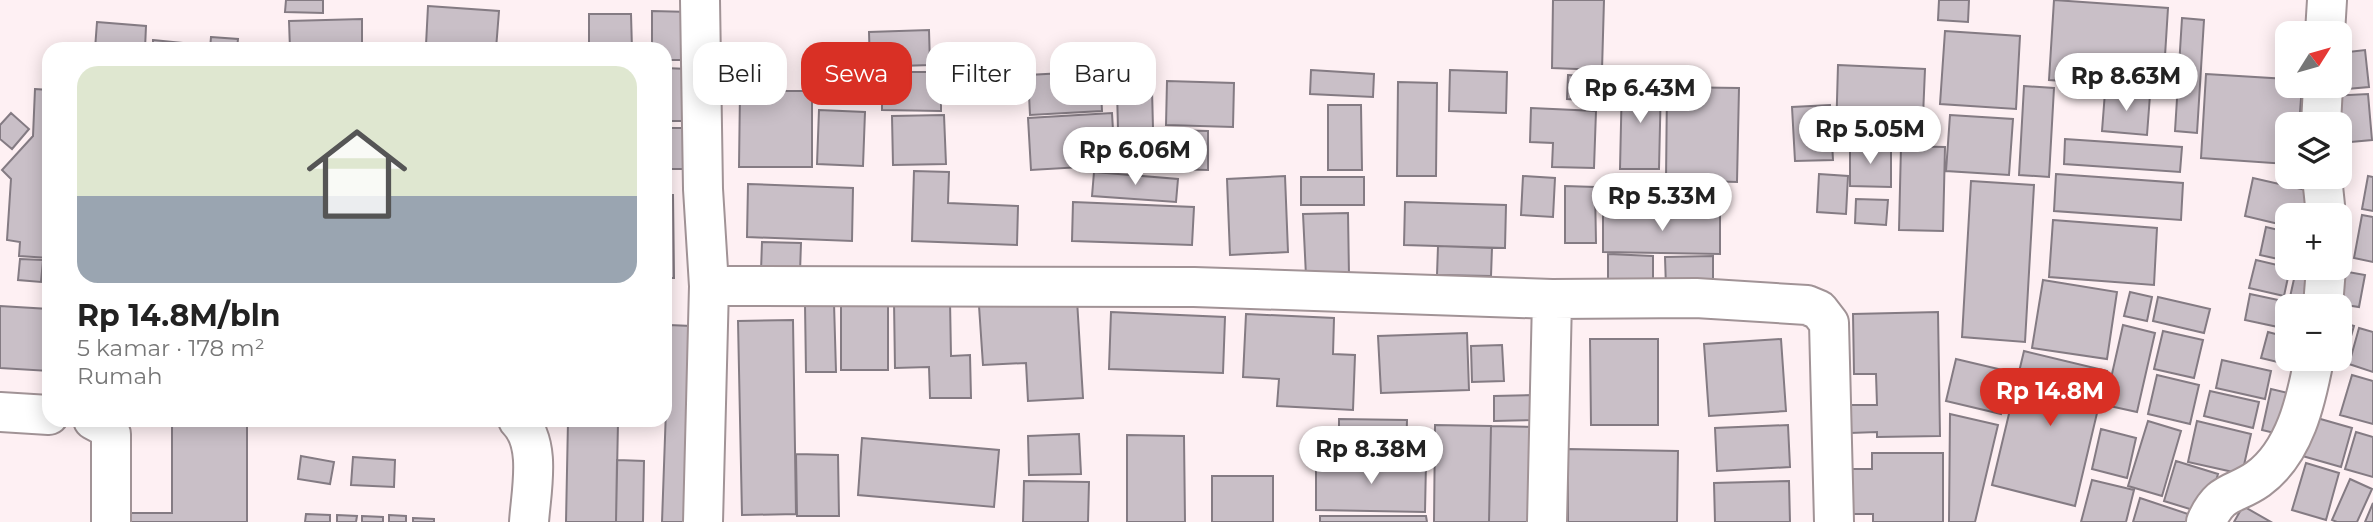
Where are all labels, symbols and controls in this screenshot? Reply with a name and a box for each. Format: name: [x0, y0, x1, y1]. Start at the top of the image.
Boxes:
north arrow: [2275, 21, 2352, 98]
map controls: [2275, 21, 2352, 371]
chip: Beli: [693, 42, 787, 105]
chip: Sewa: [801, 42, 912, 105]
chip: Filter: [926, 42, 1036, 105]
chip: Baru: [1050, 42, 1156, 105]
pin: Rp 8.63M: [2054, 54, 2198, 113]
text: Rp 8.63M: [2071, 62, 2181, 90]
pin: Rp 6.43M: [1568, 66, 1712, 125]
text: Rp 6.43M: [1584, 74, 1696, 102]
pin: Rp 5.05M: [1798, 106, 1942, 166]
icon: home: [294, 111, 420, 237]
button: layers: [2275, 112, 2352, 189]
text: Rp 5.05M: [1815, 115, 1925, 143]
pin: Rp 6.06M: [1063, 128, 1207, 187]
text: Rp 6.06M: [1079, 136, 1191, 164]
pin: Rp 5.33M: [1590, 174, 1734, 233]
text: Rp 5.33M: [1608, 182, 1716, 210]
button: +: [2275, 203, 2352, 280]
button: −: [2275, 294, 2352, 371]
text: Rp 14.8M/bln: [77, 297, 281, 334]
text: 5 kamar · 178 m²: [77, 334, 265, 362]
text: Rumah: [77, 362, 163, 390]
pin: Rp 14.8M: [1978, 368, 2122, 428]
text: Rp 14.8M: [1996, 377, 2104, 405]
pin: Rp 8.38M: [1299, 426, 1443, 486]
text: Rp 8.38M: [1315, 435, 1427, 463]

